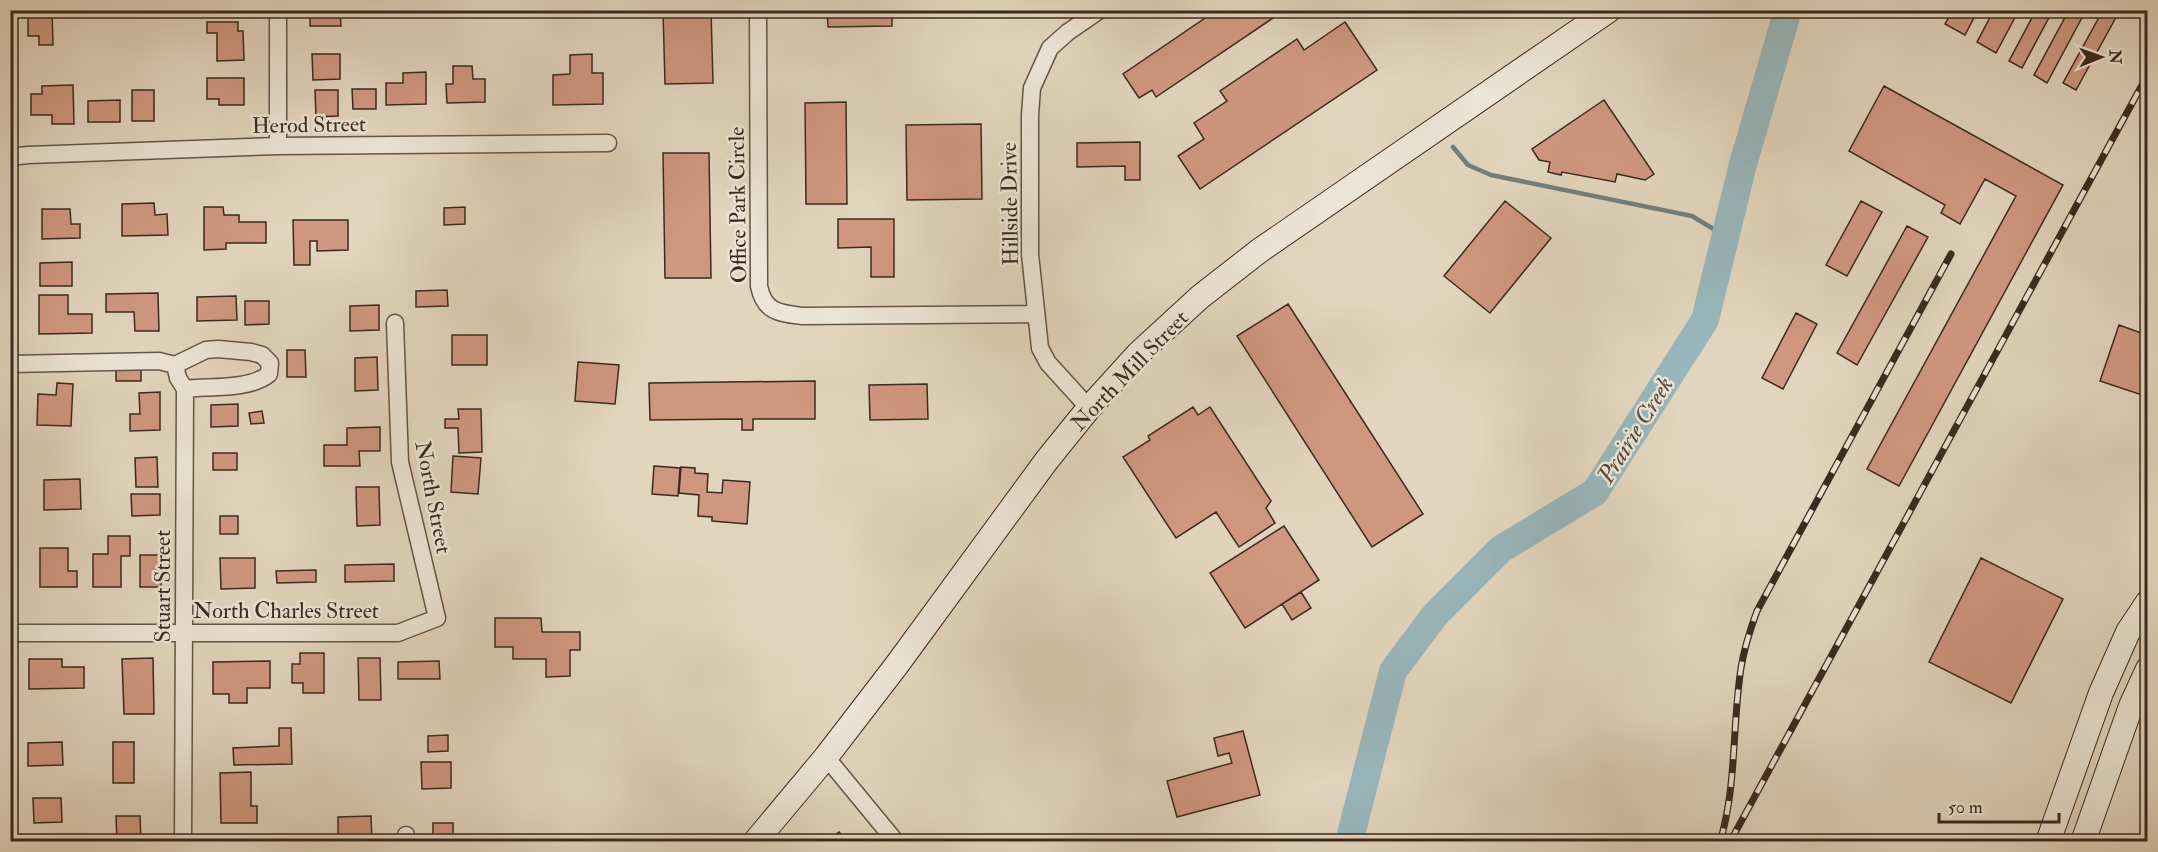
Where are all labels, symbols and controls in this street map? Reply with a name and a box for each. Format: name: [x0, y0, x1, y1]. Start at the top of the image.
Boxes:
north arrow: [2071, 27, 2131, 87]
text: N: [2105, 48, 2125, 65]
street label: Herod Street: [252, 110, 366, 140]
street label: Office Park Circle: [723, 126, 753, 283]
street label: Hillside Drive: [995, 142, 1025, 266]
street label: North Mill Street: [1065, 304, 1194, 437]
water label: Prairie Creek: [1590, 371, 1680, 490]
street label: North Street: [408, 438, 458, 556]
street label: Stuart Street: [149, 530, 177, 642]
street label: North Charles Street: [193, 597, 379, 625]
scale bar: [1939, 786, 2059, 824]
text: 50 m: [1948, 796, 1983, 819]

